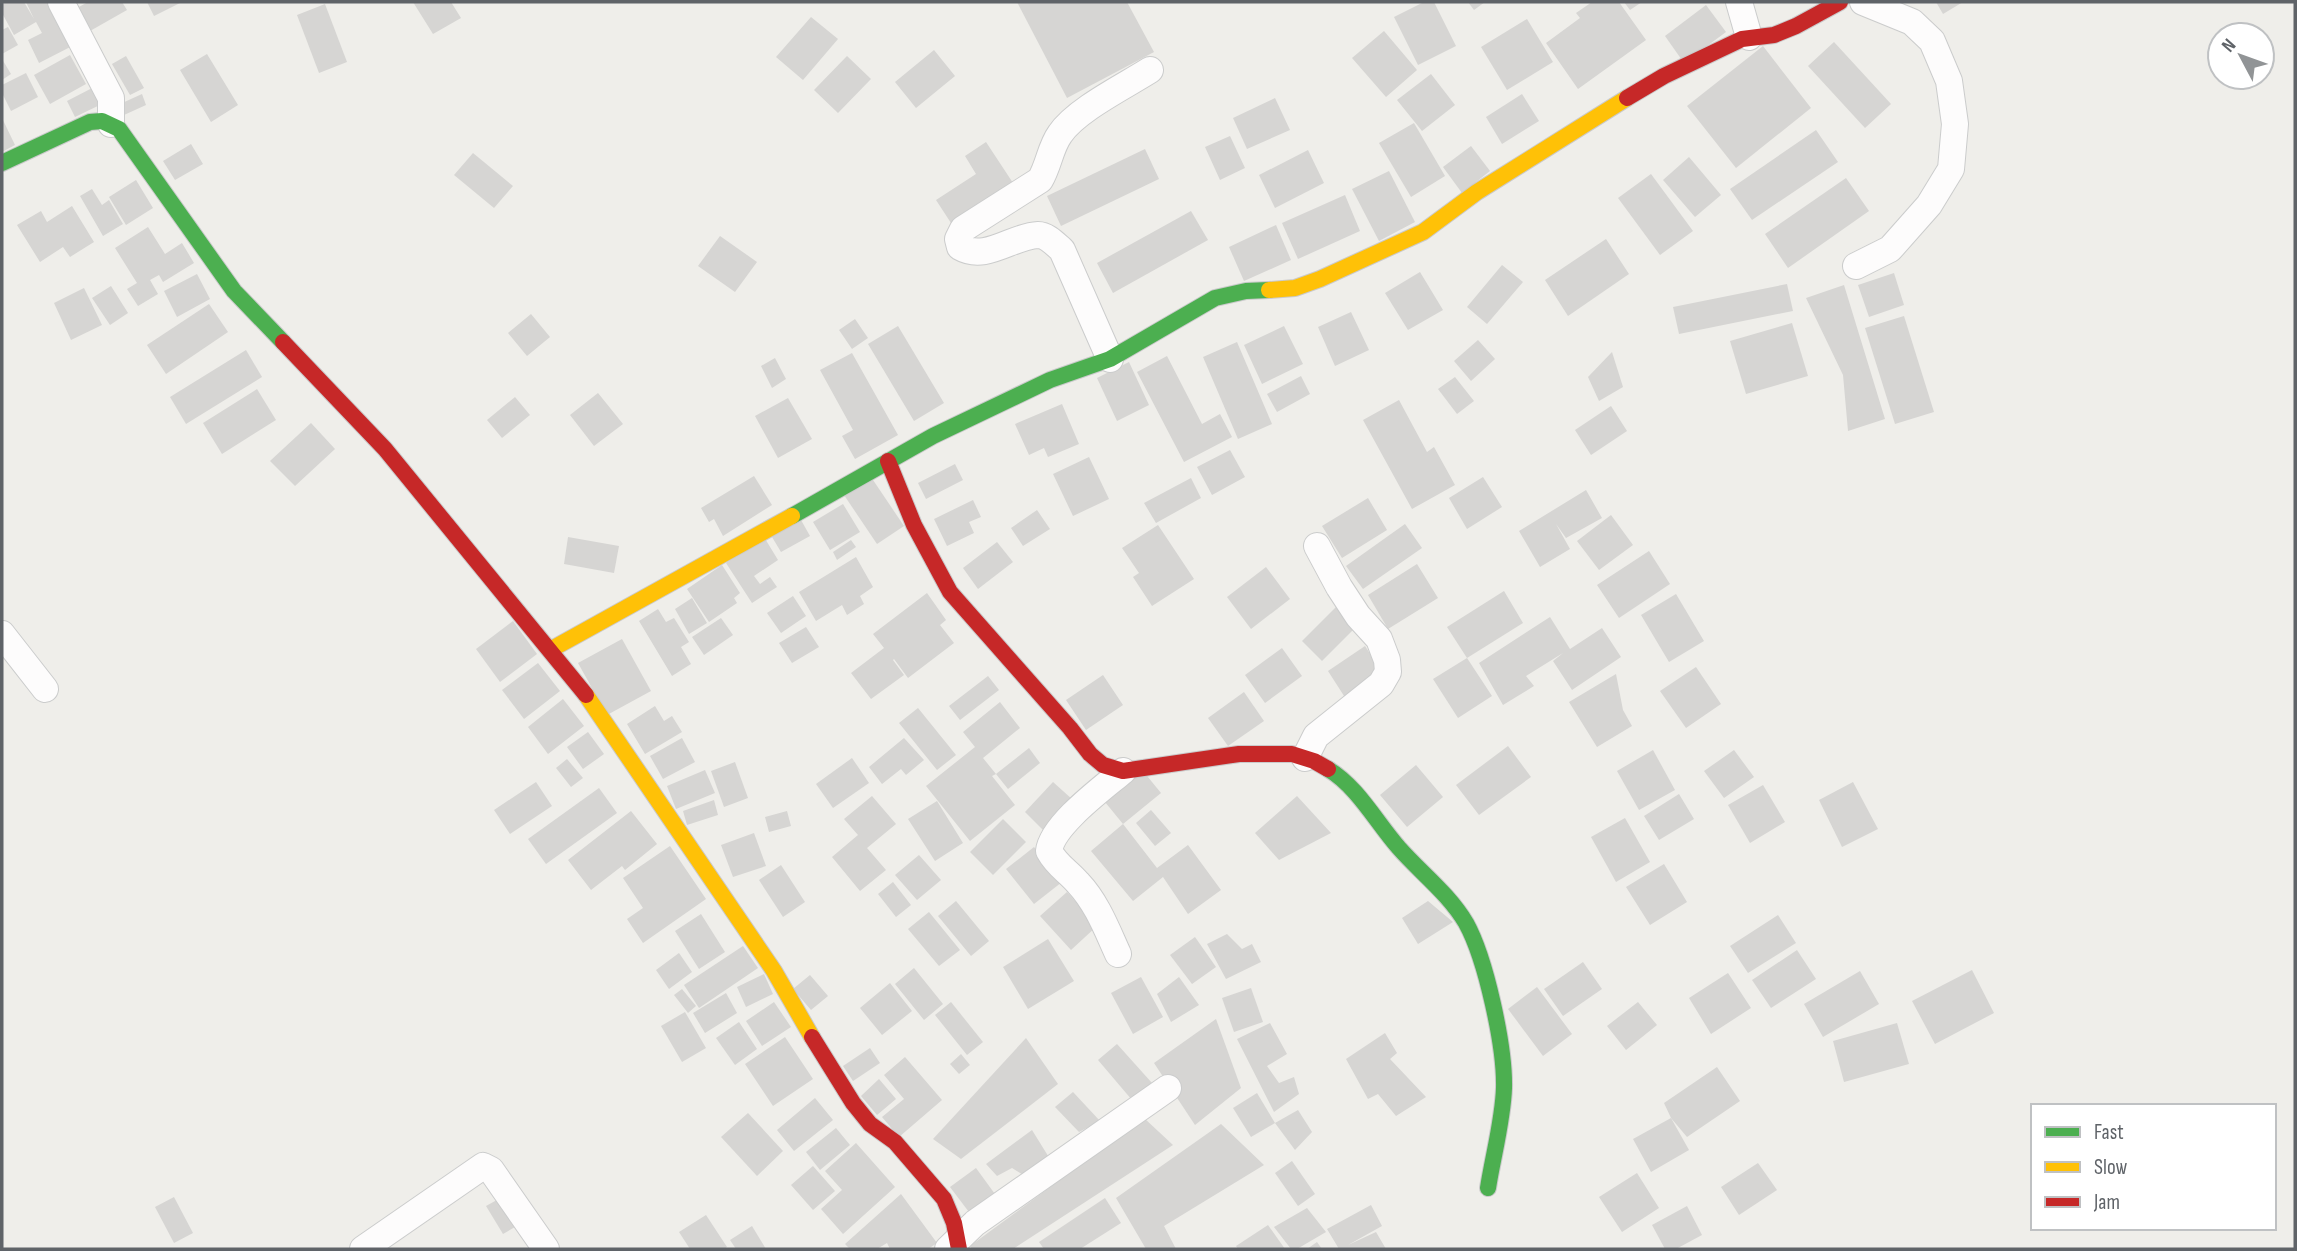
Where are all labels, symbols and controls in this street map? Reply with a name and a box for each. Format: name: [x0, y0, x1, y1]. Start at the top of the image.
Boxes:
north arrow: [2206, 21, 2276, 91]
text: N: [2217, 34, 2241, 57]
legend: [2031, 1104, 2276, 1230]
text: Fast: [2094, 1120, 2124, 1145]
text: Slow: [2094, 1155, 2128, 1180]
text: Jam: [2093, 1190, 2120, 1215]

